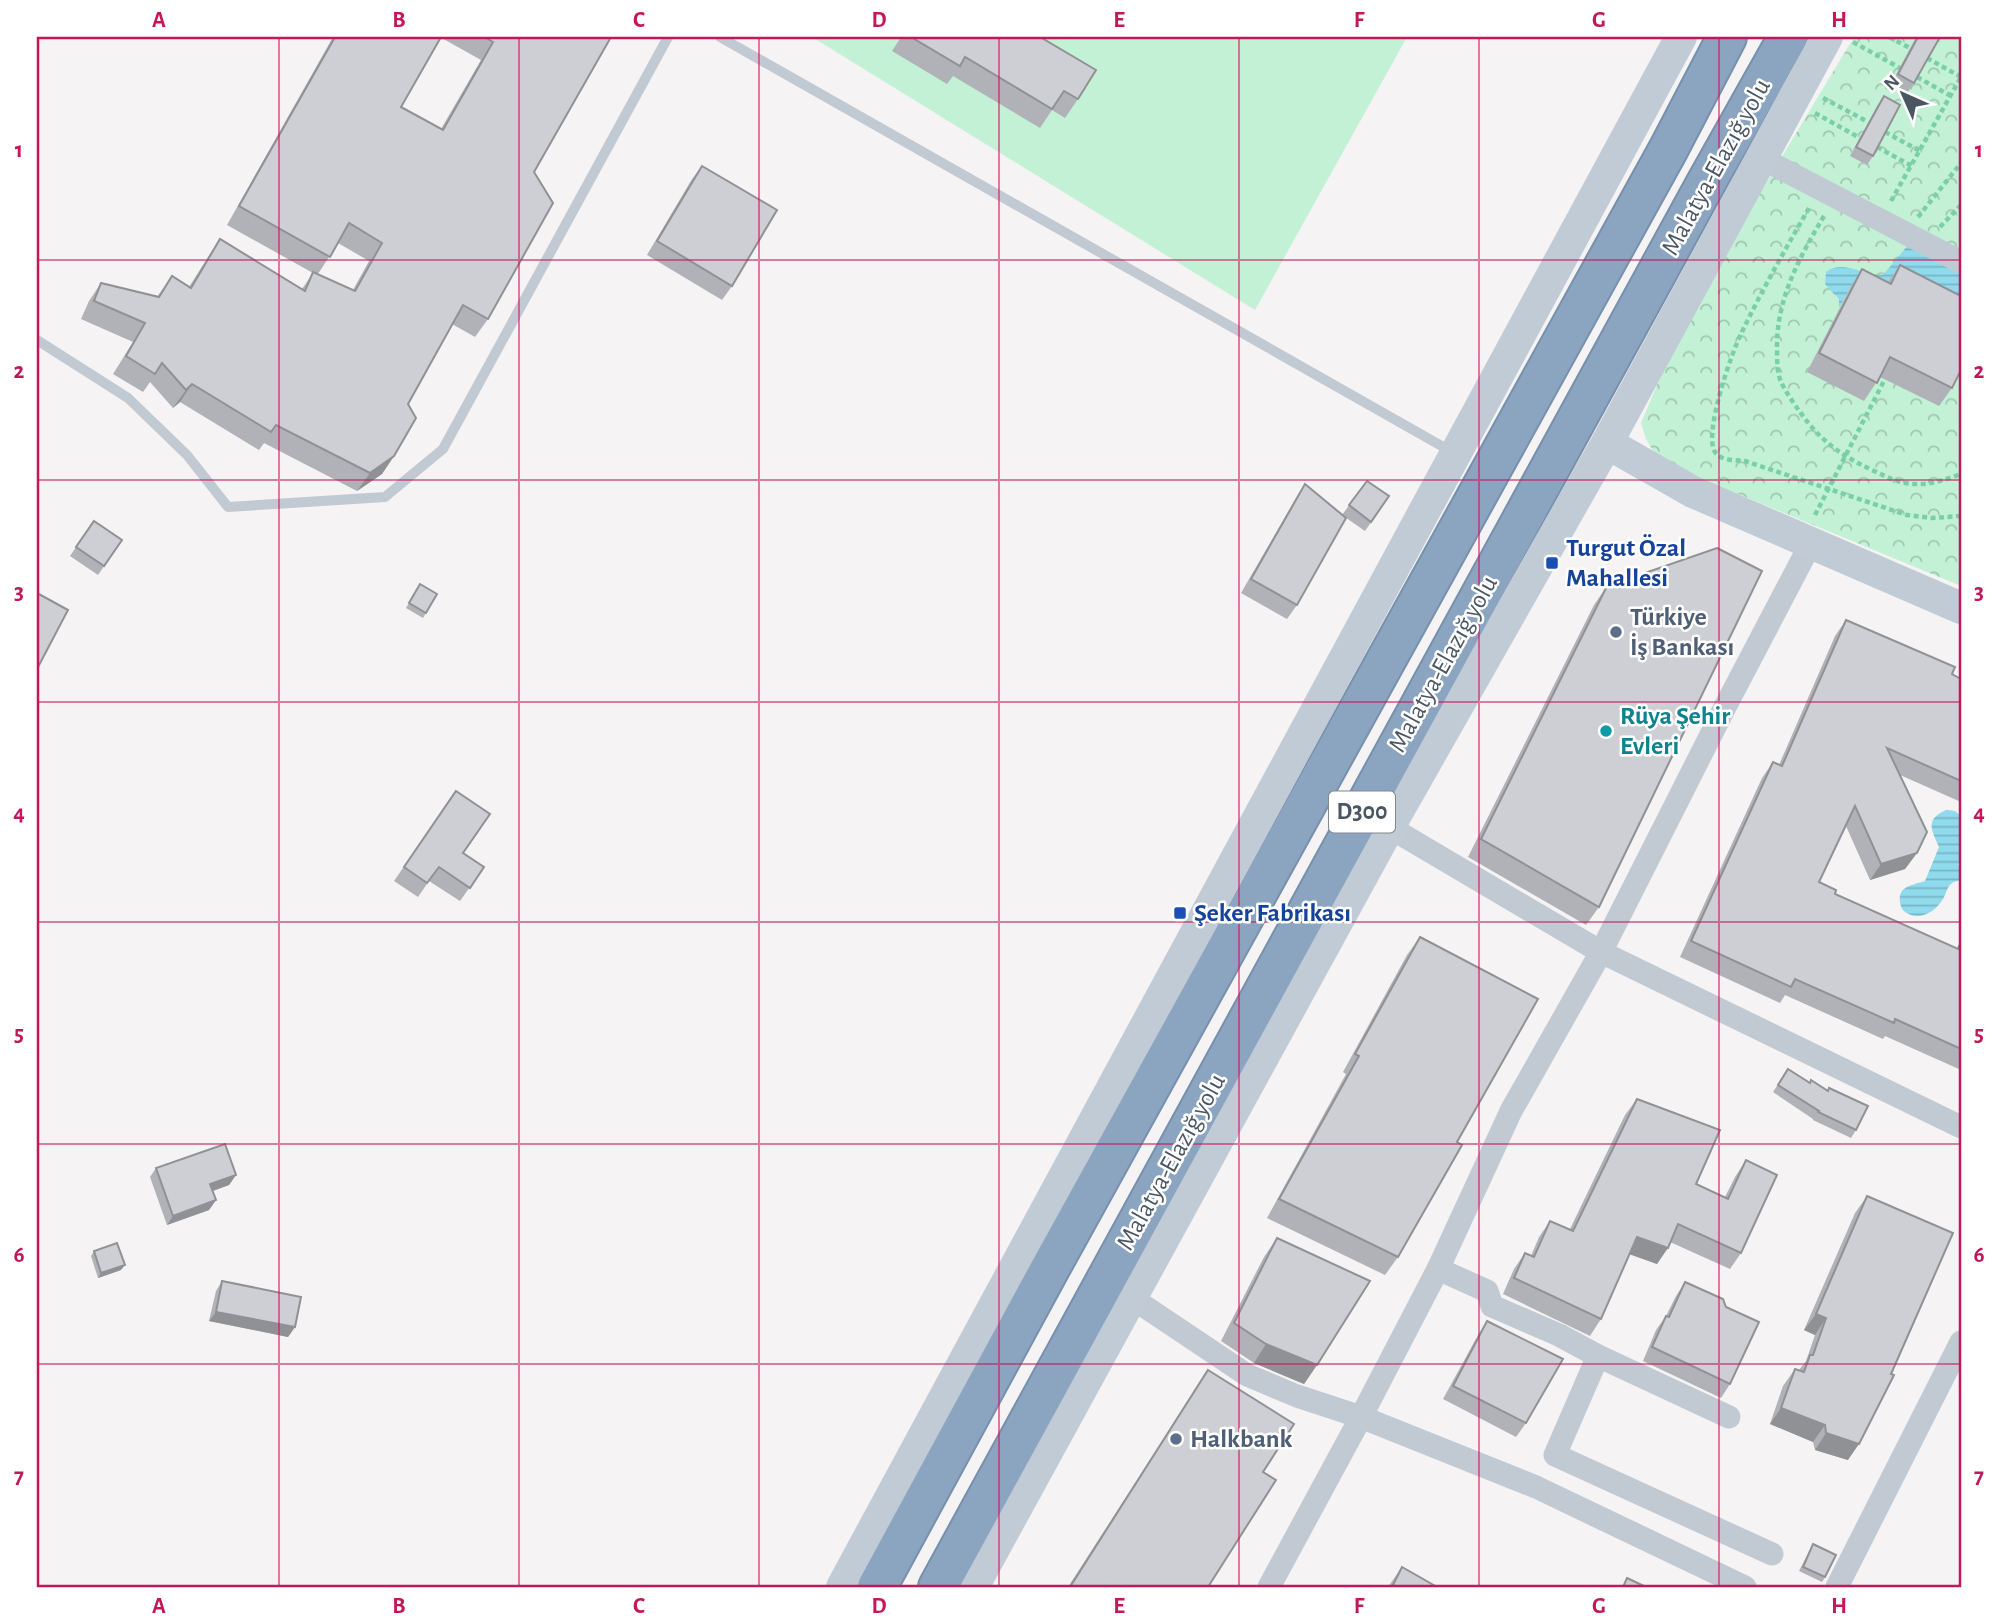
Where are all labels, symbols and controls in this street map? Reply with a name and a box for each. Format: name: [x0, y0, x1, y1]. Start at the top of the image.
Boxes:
text: A: [152, 9, 166, 32]
text: B: [392, 9, 406, 32]
text: C: [633, 9, 645, 32]
text: D: [871, 9, 887, 32]
text: E: [1113, 9, 1125, 32]
text: F: [1354, 9, 1365, 32]
text: G: [1592, 9, 1606, 32]
text: H: [1831, 9, 1847, 32]
north arrow: [1868, 60, 1938, 130]
text: N: [1881, 72, 1903, 94]
street label: Malatya-Elazığ yolu: [1657, 75, 1775, 259]
text: 1: [15, 139, 23, 162]
text: 1: [1975, 139, 1983, 162]
text: 2: [14, 360, 25, 383]
text: 2: [1974, 360, 1985, 383]
place label: Turgut Özal Mahallesi: [1566, 534, 1686, 591]
marker: Turgut Özal Mahallesi: [1544, 555, 1560, 571]
street label: Malatya-Elazığ yolu: [1384, 572, 1502, 756]
text: 3: [14, 581, 24, 604]
text: 3: [1974, 581, 1984, 604]
place label: Türkiye İş Bankası: [1630, 604, 1734, 660]
marker: Türkiye İş Bankası: [1608, 624, 1624, 640]
place label: Rüya Şehir Evleri: [1620, 703, 1730, 759]
marker: Rüya Şehir Evleri: [1598, 723, 1614, 739]
road number: D300: [1329, 792, 1395, 832]
text: 4: [13, 802, 25, 825]
text: 4: [1973, 802, 1985, 825]
place label: Şeker Fabrikası: [1194, 900, 1351, 926]
marker: Şeker Fabrikası: [1172, 905, 1188, 921]
text: 5: [14, 1023, 24, 1046]
text: 5: [1974, 1023, 1984, 1046]
street label: Malatya-Elazığ yolu: [1112, 1070, 1230, 1254]
text: 6: [13, 1244, 25, 1267]
text: 6: [1973, 1244, 1985, 1267]
place label: Halkbank: [1190, 1426, 1293, 1452]
marker: Halkbank: [1168, 1431, 1184, 1447]
text: 7: [14, 1465, 24, 1488]
text: 7: [1974, 1465, 1984, 1488]
text: A: [152, 1595, 166, 1618]
text: B: [392, 1595, 406, 1618]
text: C: [633, 1595, 645, 1618]
text: D: [871, 1595, 887, 1618]
text: E: [1113, 1595, 1125, 1618]
text: F: [1354, 1595, 1365, 1618]
text: G: [1592, 1595, 1606, 1618]
text: H: [1831, 1595, 1847, 1618]

